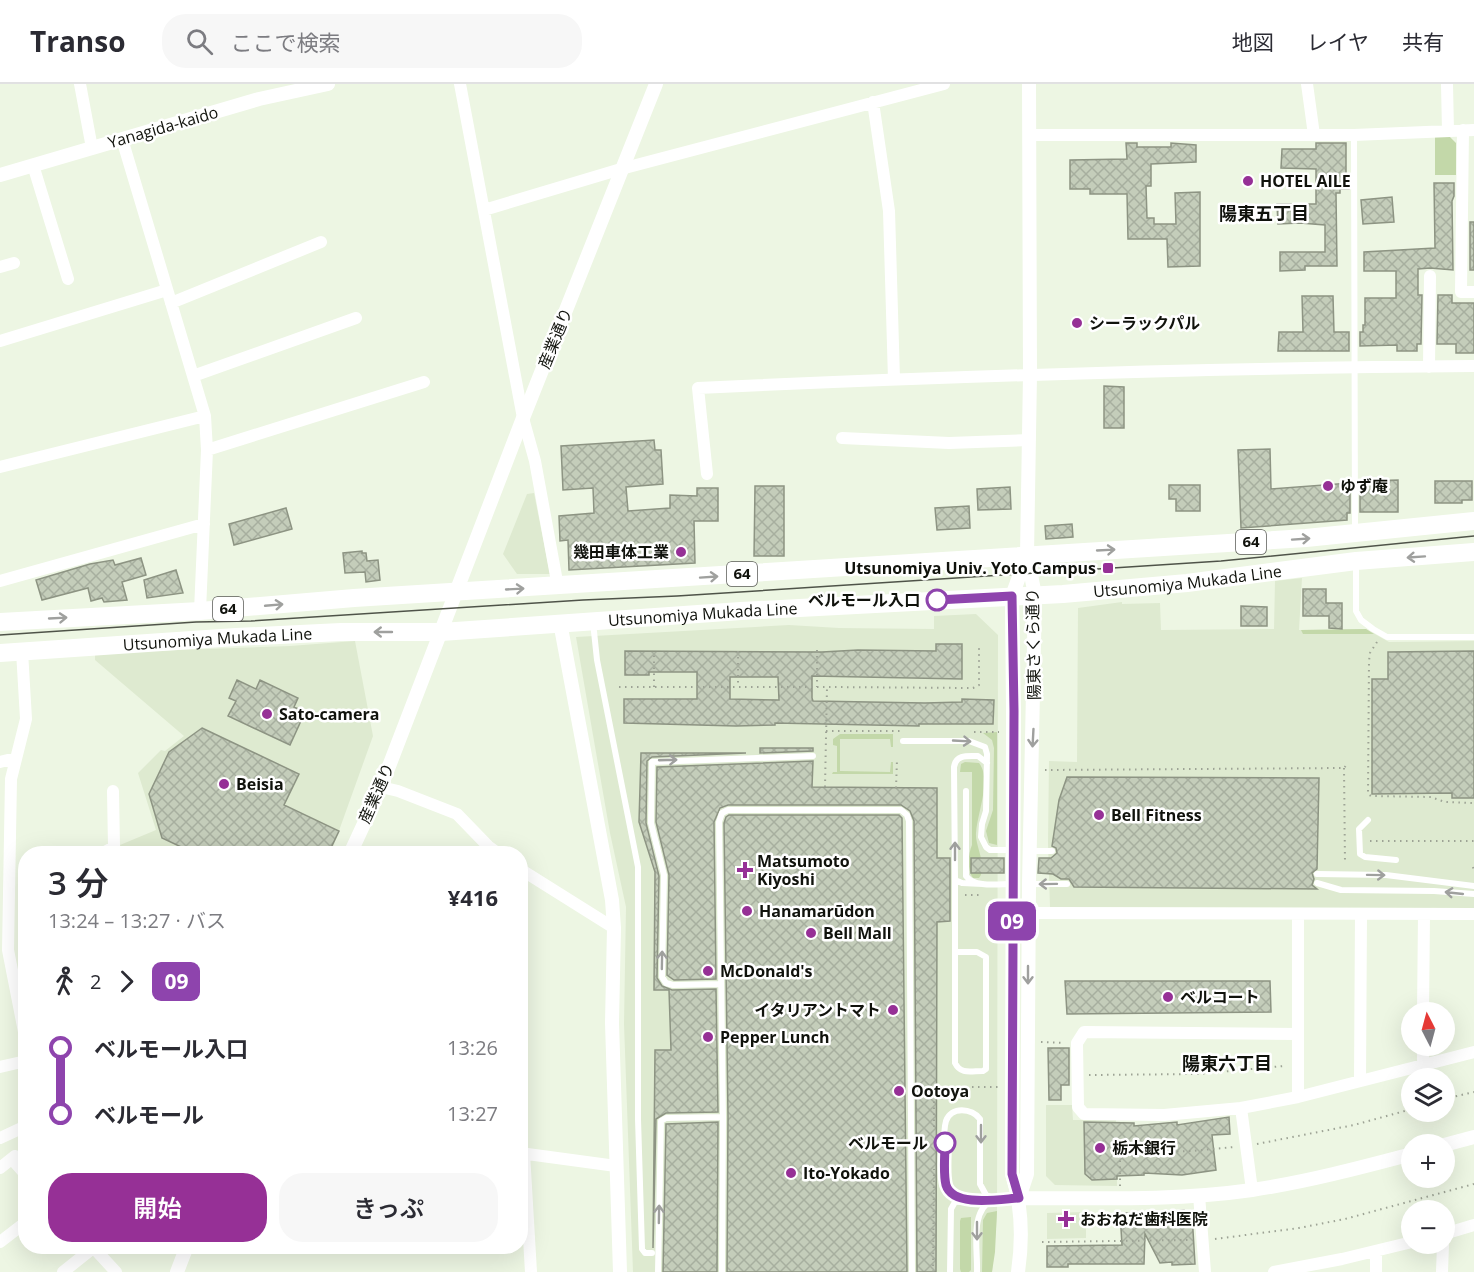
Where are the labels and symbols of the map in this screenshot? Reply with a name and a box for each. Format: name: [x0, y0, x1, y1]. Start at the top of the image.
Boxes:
street label: Yanagida-kaido: [105, 101, 221, 153]
place label: HOTEL AILE: [1260, 170, 1351, 192]
marker: HOTEL AILE: [1241, 174, 1255, 188]
district label: 陽東五丁目: [1219, 201, 1309, 225]
street label: 産業通り: [533, 304, 577, 372]
place label: シーラックパル: [1089, 312, 1200, 334]
marker: シーラックパル: [1070, 316, 1084, 330]
place label: ゆず庵: [1340, 475, 1388, 497]
marker: ゆず庵: [1321, 479, 1335, 493]
road number: 64: [1236, 530, 1266, 554]
one-way arrow: [1291, 533, 1311, 544]
place label: 幾田車体工業: [573, 541, 669, 563]
marker: 幾田車体工業: [674, 545, 688, 559]
one-way arrow: [1096, 545, 1116, 556]
one-way arrow: [1406, 552, 1426, 563]
place label: Utsunomiya Univ. Yoto Campus: [844, 557, 1096, 579]
street label: Utsunomiya Mukada Line: [1092, 560, 1283, 602]
marker: Utsunomiya Univ. Yoto Campus: [1101, 561, 1115, 575]
road number: 64: [727, 562, 757, 586]
one-way arrow: [699, 571, 719, 582]
one-way arrow: [504, 583, 524, 594]
street label: 陽東さくら通り: [1021, 588, 1045, 700]
place label: ベルモール入口: [808, 589, 920, 611]
marker: ベルモール入口: [926, 589, 948, 611]
road number: 64: [213, 597, 243, 621]
street label: Utsunomiya Mukada Line: [607, 597, 798, 631]
one-way arrow: [264, 599, 283, 610]
one-way arrow: [48, 613, 68, 624]
street label: Utsunomiya Mukada Line: [122, 622, 313, 656]
one-way arrow: [373, 626, 393, 638]
place label: Sato-camera: [279, 703, 379, 725]
marker: Sato-camera: [260, 707, 274, 721]
one-way arrow: [1027, 727, 1038, 747]
one-way arrow: [951, 735, 971, 746]
one-way arrow: [657, 754, 677, 766]
street label: 産業通り: [353, 759, 399, 827]
place label: Beisia: [236, 773, 284, 795]
marker: Beisia: [217, 777, 231, 791]
place label: Bell Fitness: [1111, 804, 1202, 826]
marker: Bell Fitness: [1092, 808, 1106, 822]
one-way arrow: [949, 841, 961, 861]
place label: Matsumoto Kiyoshi: [757, 850, 850, 890]
marker: Matsumoto Kiyoshi: [738, 863, 752, 877]
one-way arrow: [1365, 869, 1385, 880]
one-way arrow: [1038, 878, 1058, 890]
one-way arrow: [1445, 887, 1465, 898]
place label: Hanamarūdon: [759, 900, 875, 922]
line badge: 09: [985, 902, 1039, 940]
marker: Hanamarūdon: [740, 904, 754, 918]
place label: Bell Mall: [823, 922, 892, 944]
marker: Bell Mall: [804, 926, 818, 940]
one-way arrow: [656, 951, 668, 971]
place label: McDonald's: [720, 960, 813, 982]
marker: McDonald's: [701, 964, 715, 978]
one-way arrow: [1022, 964, 1034, 984]
place label: ベルコート: [1180, 986, 1260, 1008]
marker: ベルコート: [1161, 990, 1175, 1004]
place label: イタリアントマト: [754, 999, 881, 1021]
north arrow: [1401, 1002, 1455, 1056]
marker: イタリアントマト: [886, 1003, 900, 1017]
place label: Pepper Lunch: [720, 1026, 829, 1048]
marker: Pepper Lunch: [701, 1030, 715, 1044]
district label: 陽東六丁目: [1182, 1051, 1272, 1075]
place label: Ootoya: [911, 1080, 969, 1102]
marker: Ootoya: [892, 1084, 906, 1098]
one-way arrow: [975, 1123, 987, 1143]
place label: ベルモール: [848, 1132, 928, 1154]
marker: ベルモール: [934, 1132, 956, 1154]
place label: 栃木銀行: [1112, 1137, 1176, 1159]
marker: 栃木銀行: [1093, 1141, 1107, 1155]
place label: Ito-Yokado: [803, 1162, 890, 1184]
marker: Ito-Yokado: [784, 1166, 798, 1180]
one-way arrow: [653, 1204, 665, 1224]
place label: おおねだ歯科医院: [1080, 1208, 1208, 1230]
marker: おおねだ歯科医院: [1057, 1210, 1075, 1228]
one-way arrow: [971, 1220, 983, 1240]

